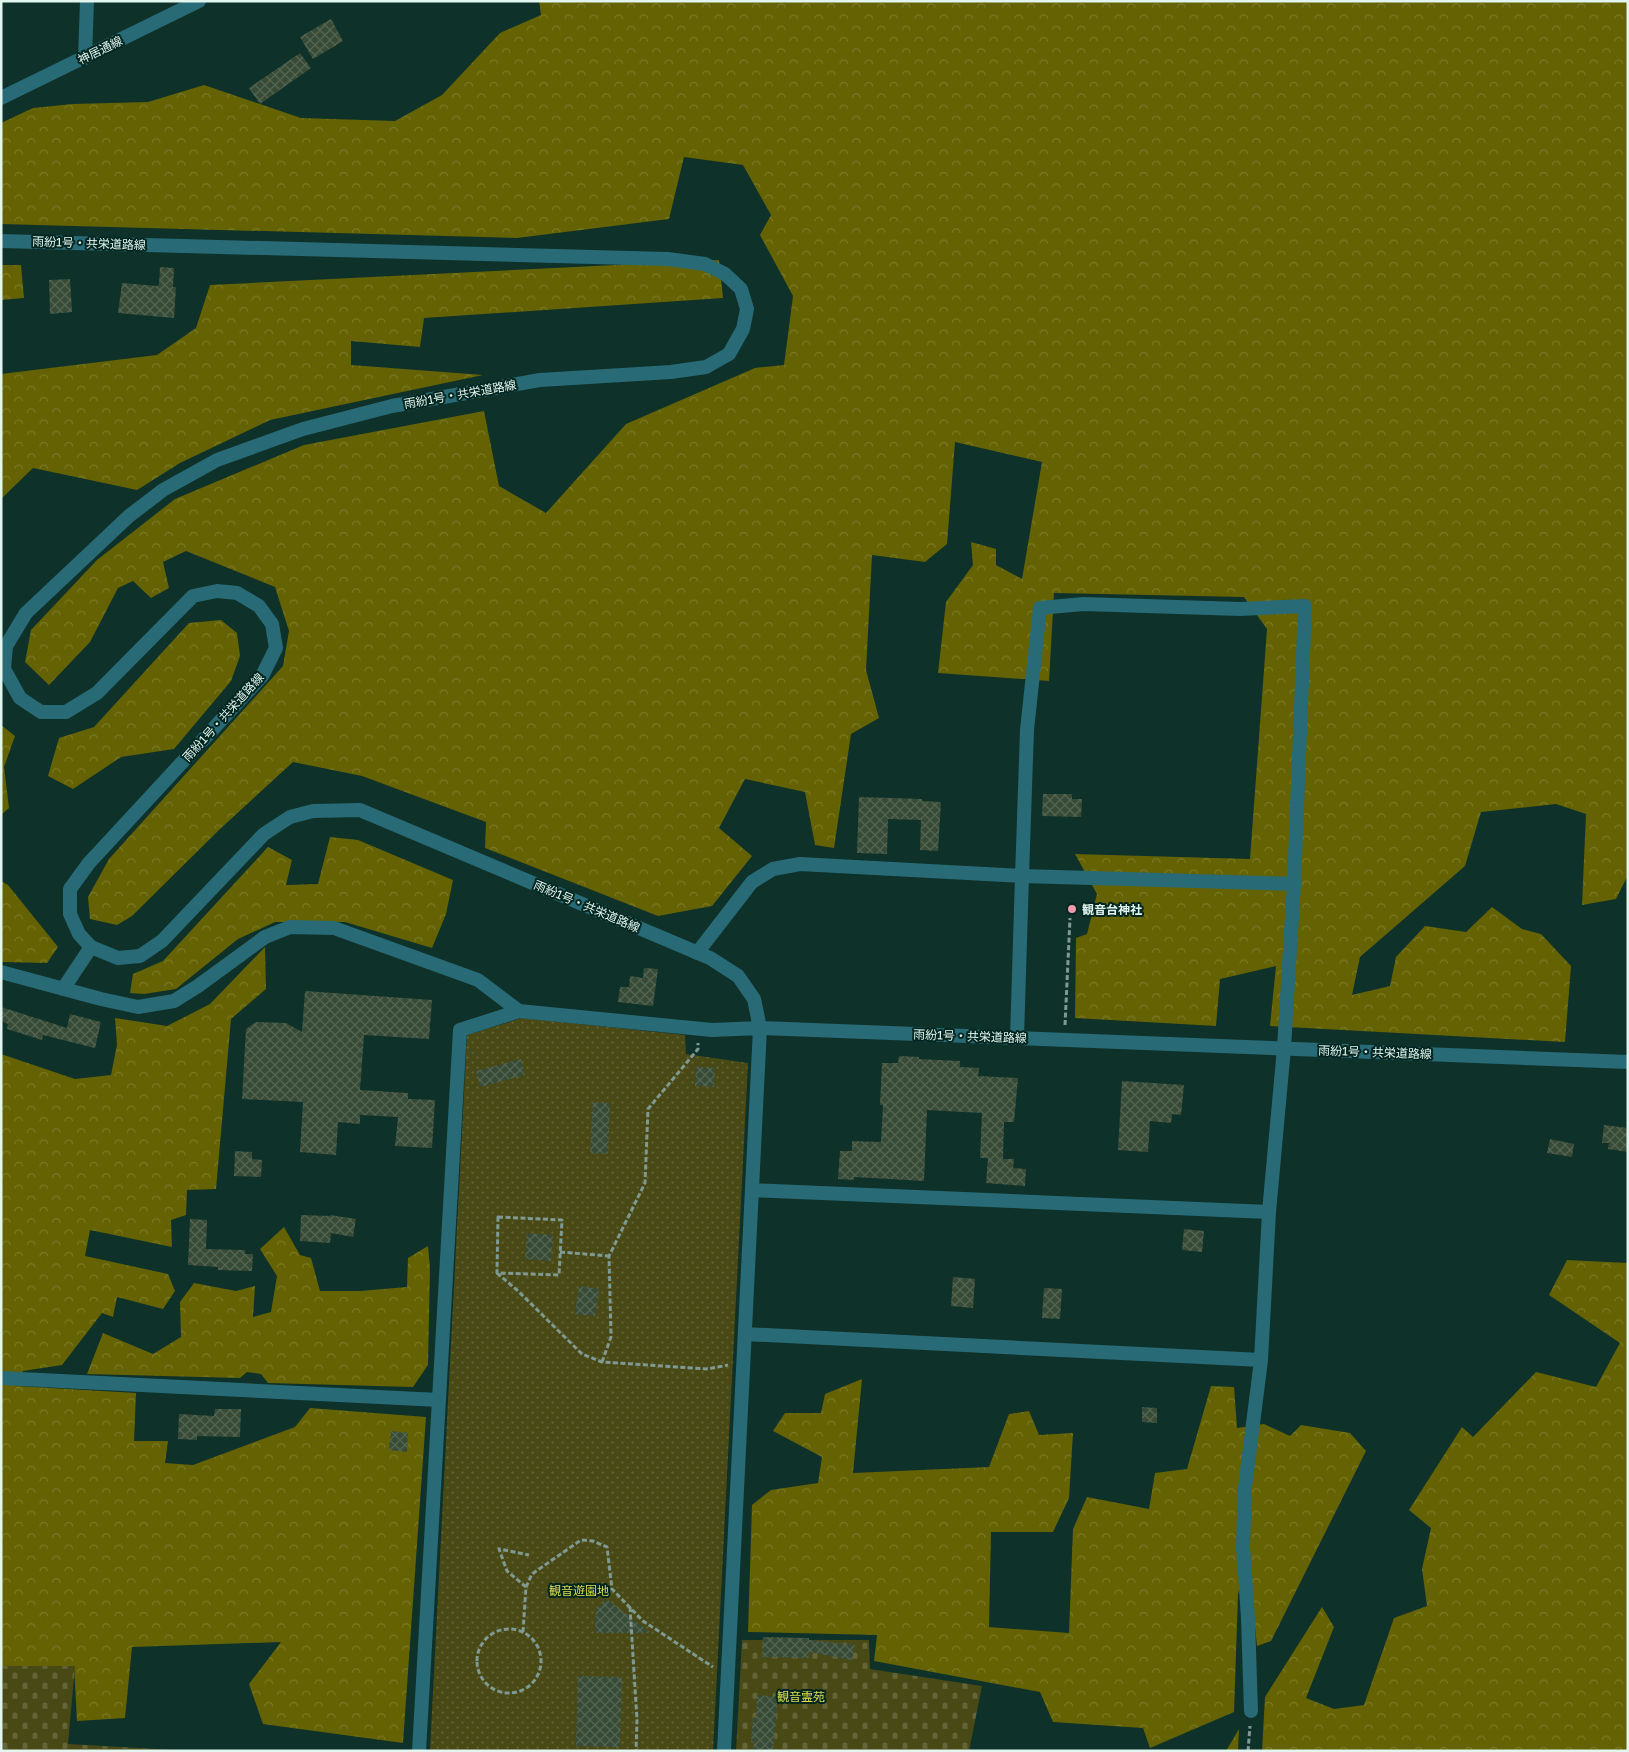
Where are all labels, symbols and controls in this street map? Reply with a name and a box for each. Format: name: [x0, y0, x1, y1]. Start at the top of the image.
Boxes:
street label: 神居通線: [75, 33, 125, 67]
street label: 雨紛1号・共栄道路線: [32, 234, 146, 252]
street label: 雨紛1号・共栄道路線: [403, 377, 517, 411]
street label: 雨紛1号・共栄道路線: [179, 670, 267, 764]
street label: 雨紛1号・共栄道路線: [532, 877, 642, 935]
place label: 観音台神社: [1082, 902, 1142, 917]
marker: 観音台神社: [1066, 903, 1078, 915]
street label: 雨紛1号・共栄道路線: [913, 1027, 1027, 1045]
street label: 雨紛1号・共栄道路線: [1318, 1043, 1432, 1061]
park label: 観音遊園地: [549, 1583, 609, 1598]
park label: 観音霊苑: [777, 1689, 825, 1704]

